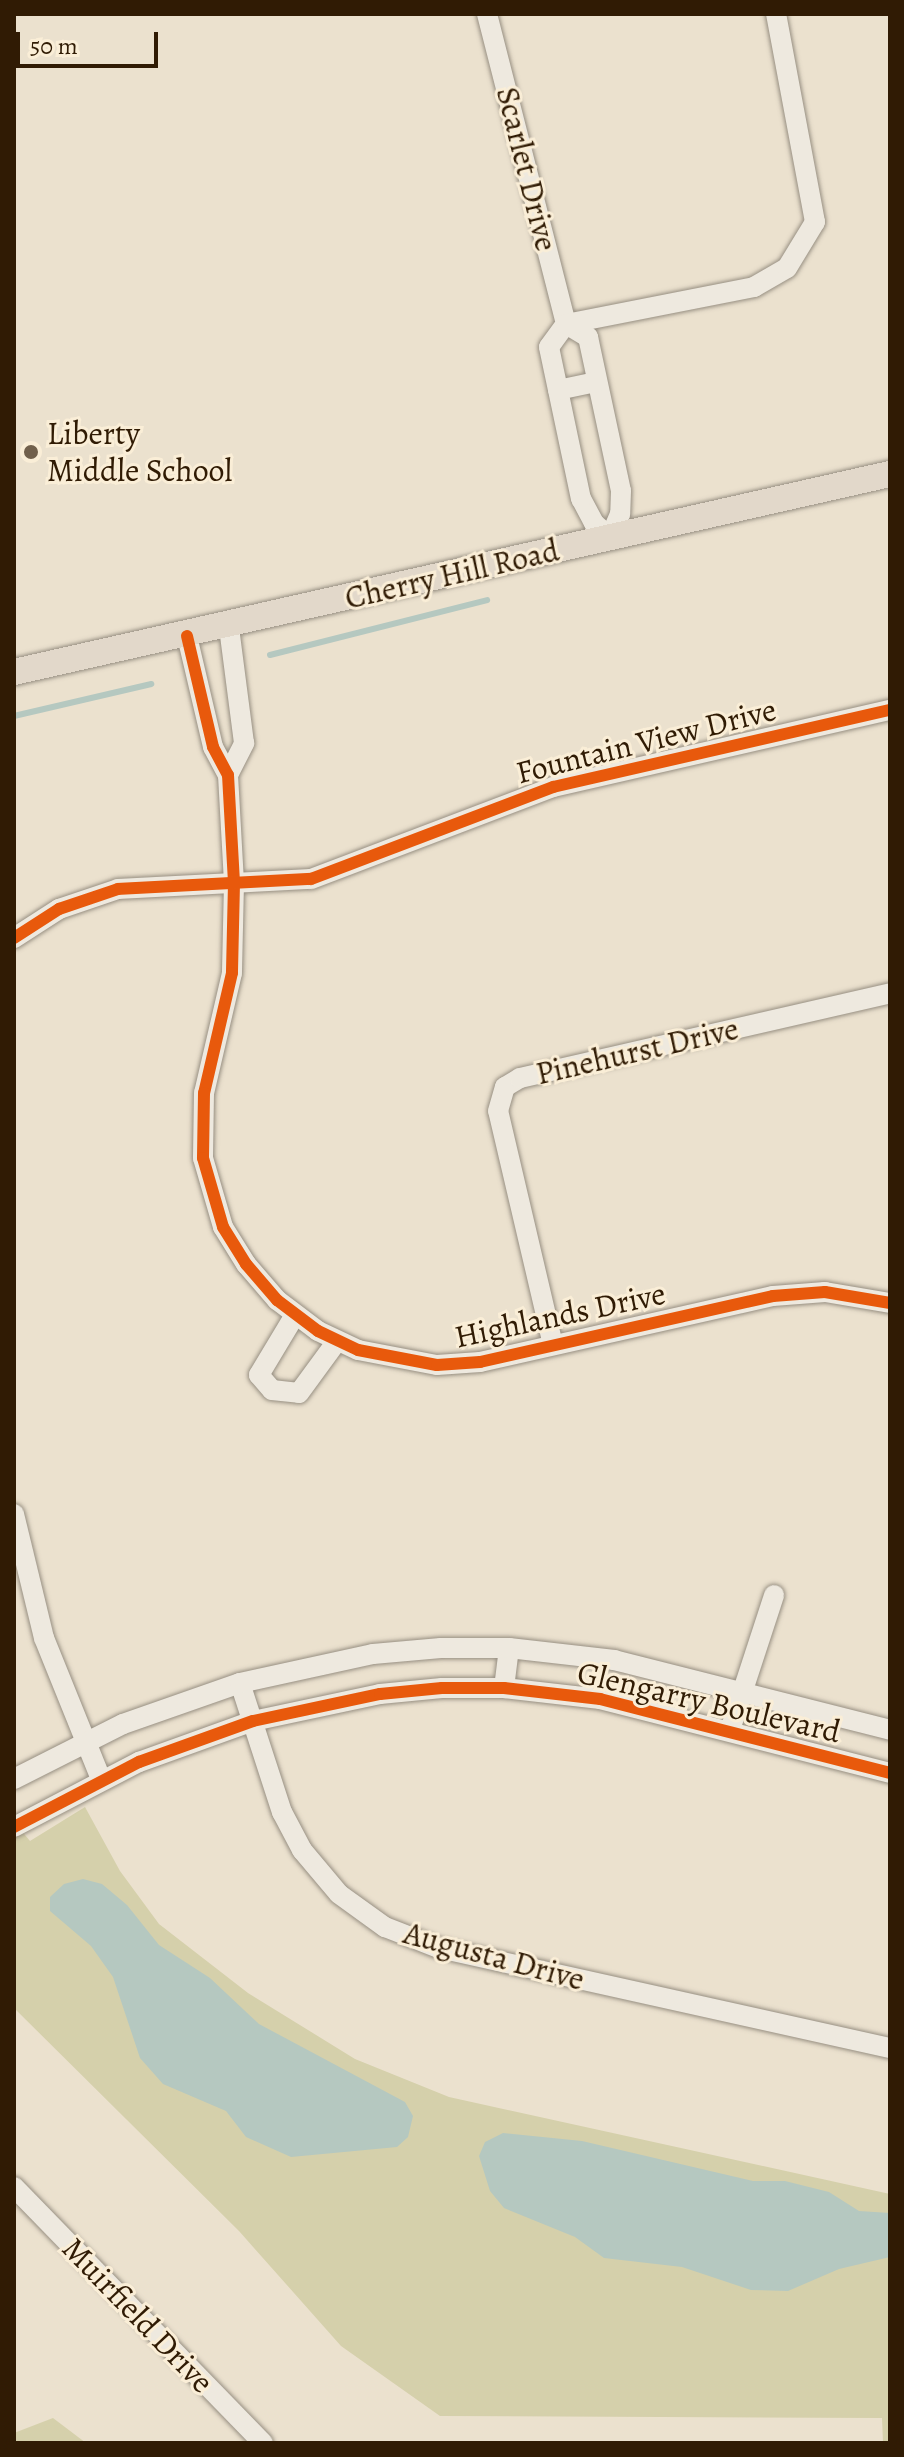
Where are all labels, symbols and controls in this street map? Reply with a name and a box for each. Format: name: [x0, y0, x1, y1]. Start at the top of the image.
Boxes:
scale bar: [20, 16, 162, 66]
text: 50 m: [30, 30, 78, 62]
street label: Scarlet Drive: [488, 83, 566, 255]
place label: Liberty Middle School: [47, 415, 232, 490]
marker: Liberty Middle School: [22, 443, 40, 461]
street label: Cherry Hill Road: [341, 531, 563, 617]
street label: Fountain View Drive: [512, 690, 780, 792]
street label: Pinehurst Drive: [532, 1009, 742, 1093]
street label: Highlands Drive: [451, 1274, 669, 1356]
street label: Glengarry Boulevard: [574, 1653, 844, 1751]
street label: Augusta Drive: [400, 1913, 588, 1999]
street label: Muirfield Drive: [54, 2229, 222, 2401]

